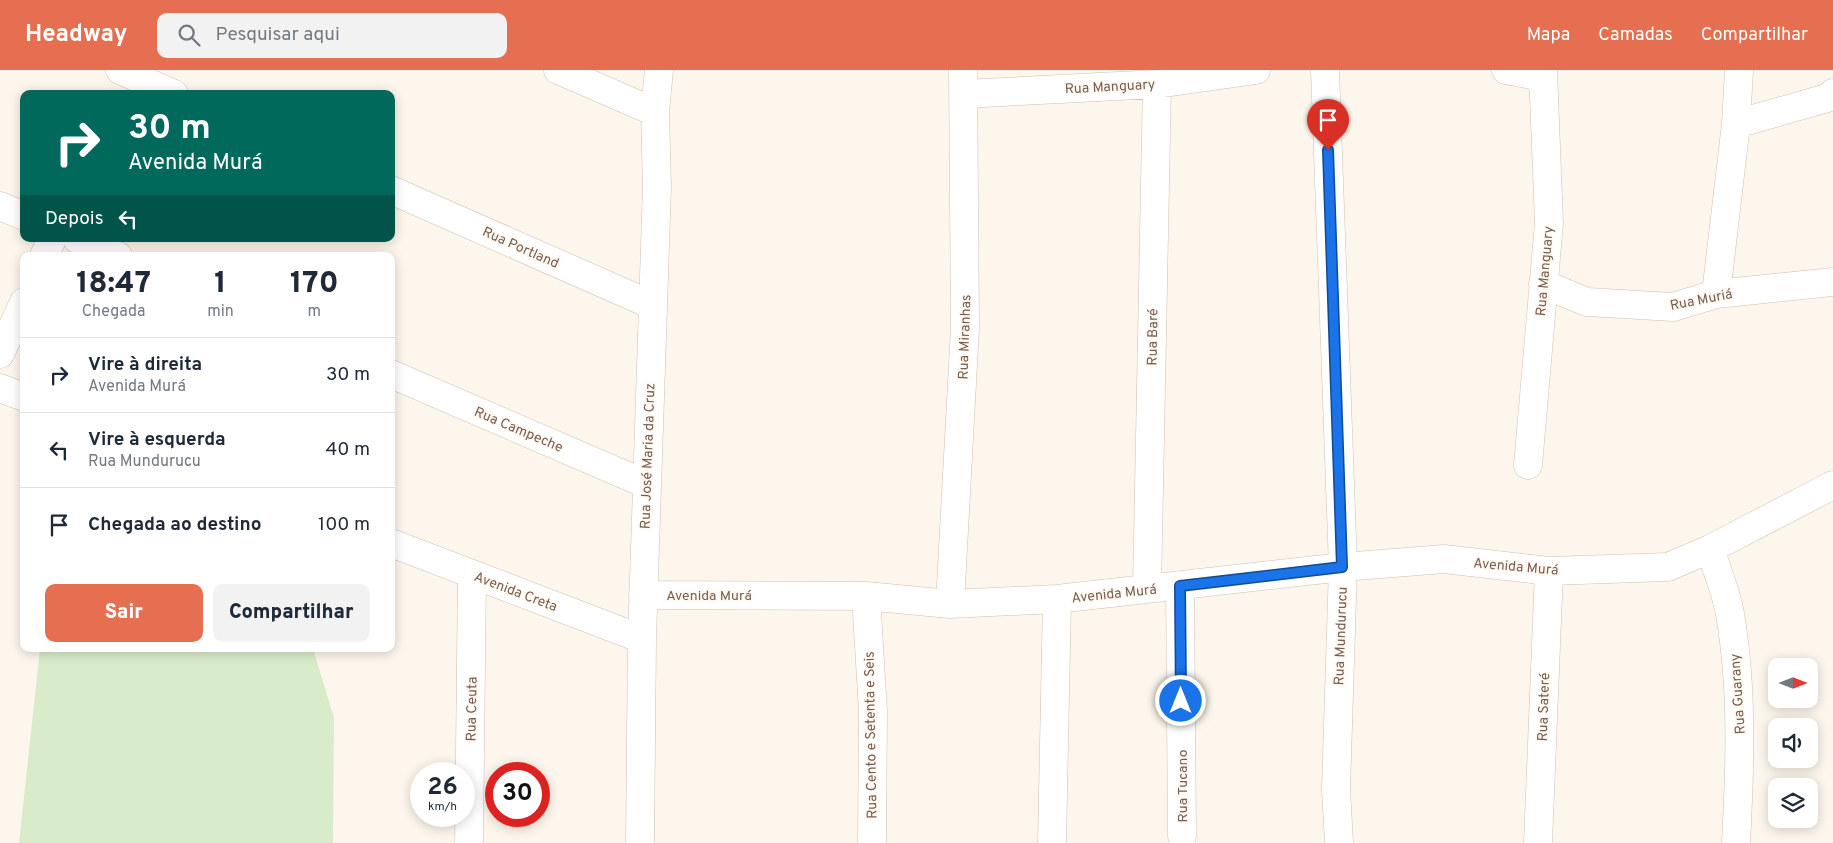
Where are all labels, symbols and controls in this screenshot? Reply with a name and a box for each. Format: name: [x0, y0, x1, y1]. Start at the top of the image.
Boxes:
search box: [157, 13, 507, 58]
text: Headway: [25, 20, 127, 50]
icon: search: [175, 21, 203, 49]
text: Pesquisar aqui: [215, 23, 340, 47]
text: Mapa: [1527, 24, 1570, 47]
text: Camadas: [1598, 24, 1673, 47]
text: Compartilhar: [1701, 24, 1808, 47]
street label: Rua Manguary: [1064, 77, 1156, 98]
pin: [1307, 99, 1349, 150]
icon: arrive: [1314, 106, 1342, 134]
text: 30 m: [128, 107, 211, 151]
icon: right: [45, 110, 110, 175]
text: Avenida Murá: [128, 150, 263, 177]
icon: left: [114, 205, 142, 233]
text: Depois: [45, 207, 104, 231]
street label: Rua Portland: [479, 224, 561, 273]
street label: Rua Manguary: [1533, 225, 1558, 317]
text: 18:47: [76, 266, 151, 303]
text: 1: [214, 266, 227, 303]
text: 170: [290, 266, 339, 303]
street label: Rua Muriá: [1669, 286, 1734, 315]
street label: Rua Miranhas: [956, 294, 975, 380]
text: Chegada: [82, 302, 145, 322]
text: min: [207, 302, 234, 322]
text: m: [308, 302, 321, 322]
street label: Rua Baré: [1145, 308, 1162, 366]
text: Vire à direita: [88, 353, 202, 377]
icon: right: [45, 361, 73, 389]
text: 30 m: [326, 363, 370, 387]
text: Avenida Murá: [88, 377, 186, 397]
street label: Rua José Maria da Cruz: [637, 383, 660, 529]
street label: Rua Campeche: [471, 404, 565, 457]
text: Vire à esquerda: [88, 428, 226, 452]
icon: left: [45, 436, 73, 464]
text: 40 m: [325, 438, 370, 462]
text: Rua Mundurucu: [88, 452, 201, 472]
icon: arrive: [45, 511, 73, 539]
text: Chegada ao destino: [88, 513, 262, 537]
text: 100 m: [318, 513, 370, 537]
street label: Avenida Murá: [1472, 555, 1559, 580]
street label: Avenida Creta: [472, 569, 559, 616]
street label: Avenida Murá: [1071, 582, 1158, 607]
button: Sair: [45, 584, 203, 642]
button: Compartilhar: [213, 584, 370, 642]
street label: Rua Mundurucu: [1331, 586, 1352, 686]
street label: Avenida Murá: [666, 588, 752, 605]
street label: Rua Cento e Setenta e Seis: [862, 651, 881, 819]
street label: Rua Guarany: [1727, 653, 1750, 735]
north arrow: [1768, 658, 1818, 708]
map controls: [1768, 658, 1818, 828]
street label: Rua Sateré: [1535, 672, 1554, 742]
position arrow: [1154, 674, 1206, 726]
street label: Rua Ceuta: [463, 676, 482, 742]
button: sound: [1768, 718, 1818, 768]
street label: Rua Tucano: [1175, 749, 1192, 822]
speed limit sign: 30: [485, 762, 550, 827]
text: 26: [427, 772, 458, 804]
button: layers: [1768, 778, 1818, 828]
text: km/h: [428, 799, 457, 815]

